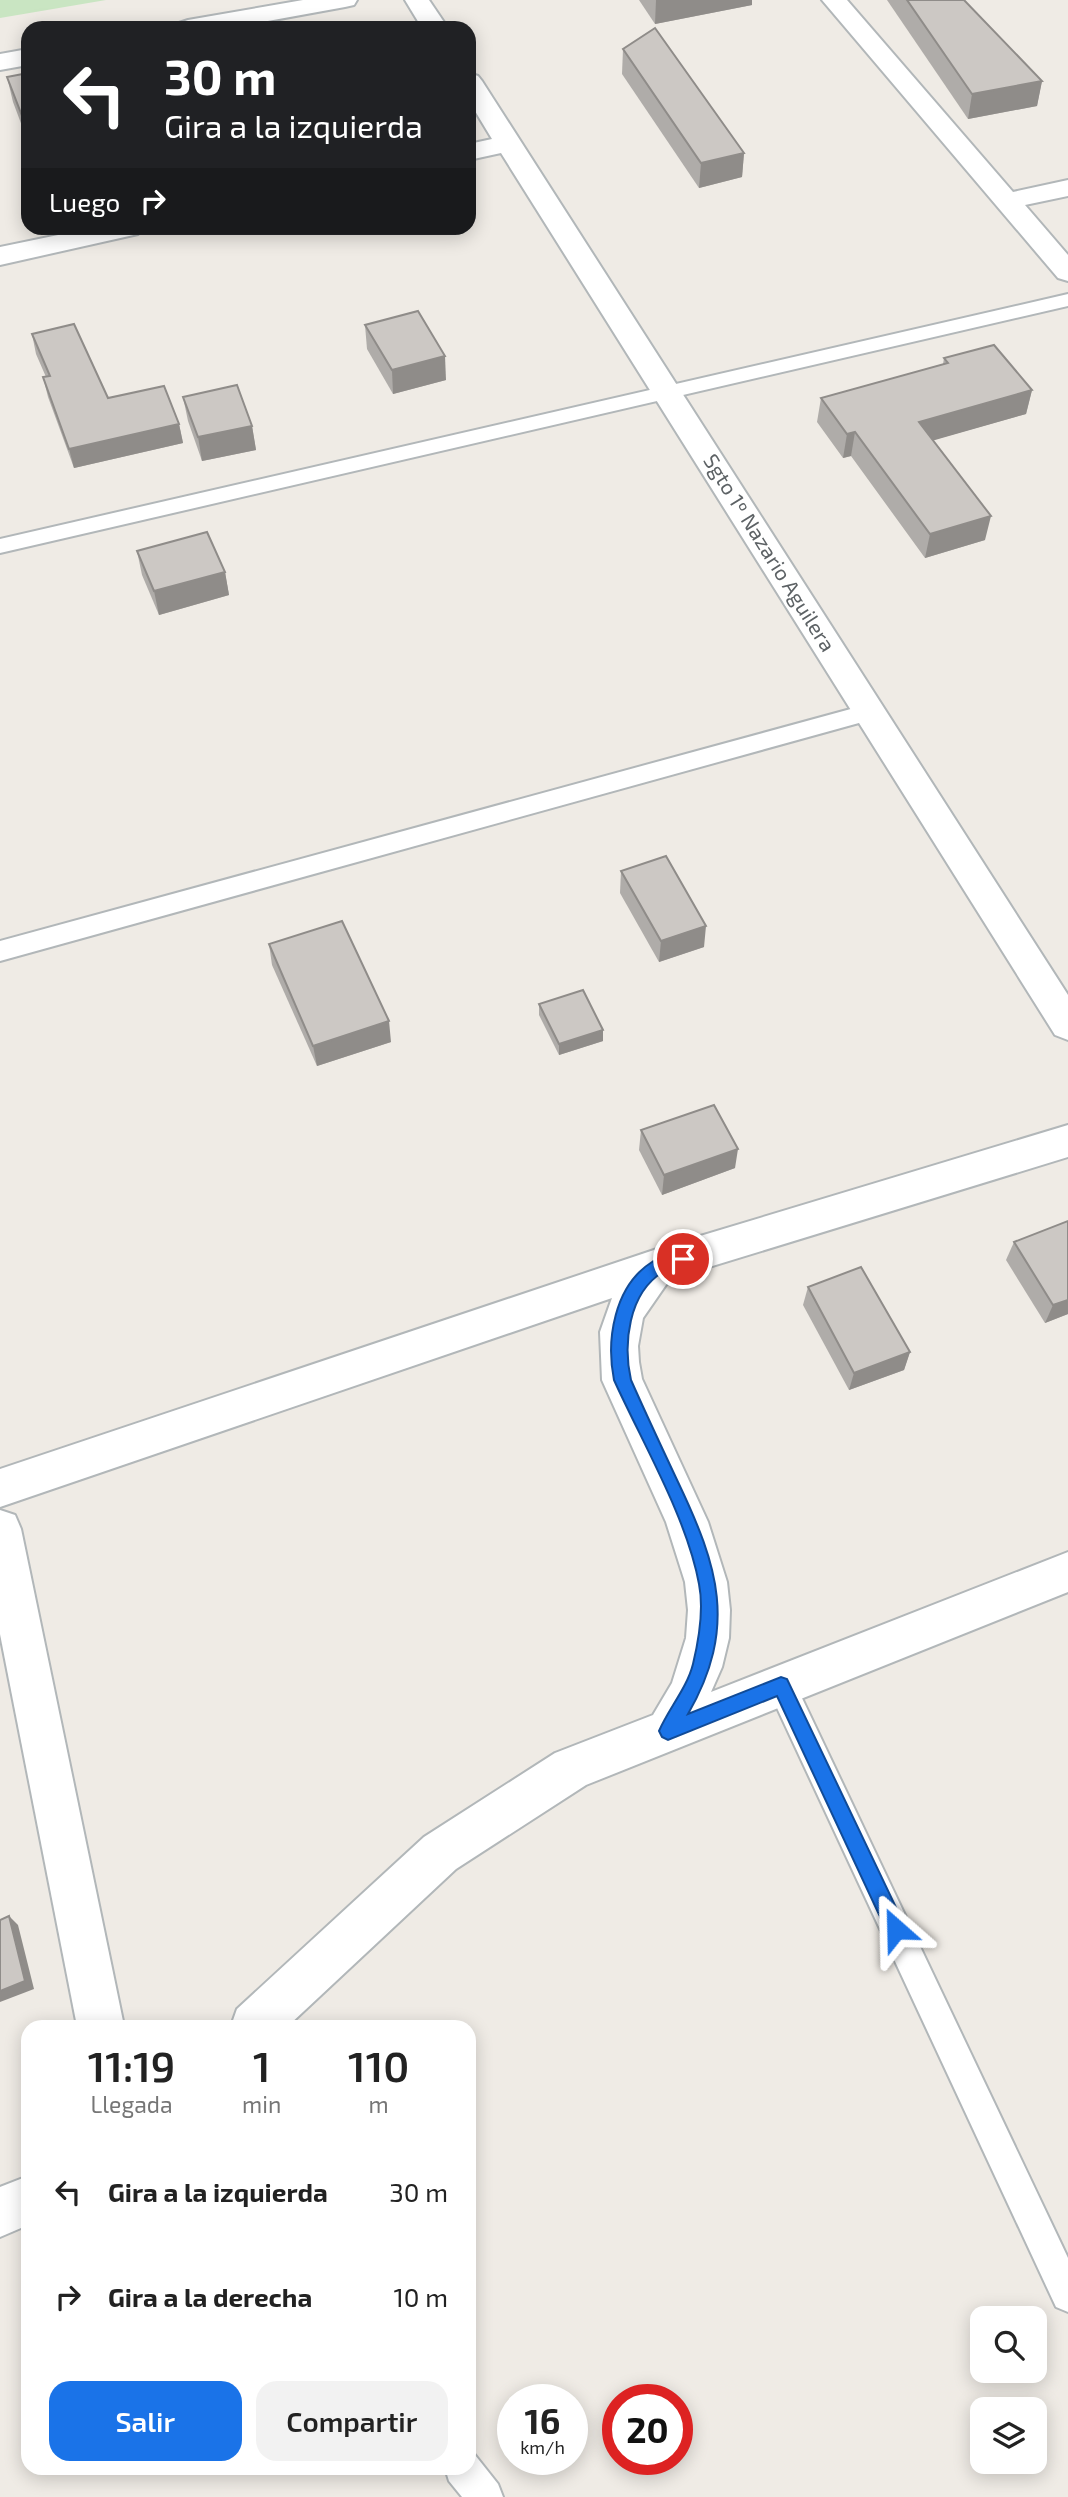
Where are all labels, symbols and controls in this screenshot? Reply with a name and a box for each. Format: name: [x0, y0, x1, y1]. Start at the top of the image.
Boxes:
text: 30 m: [164, 46, 276, 105]
icon: left: [49, 49, 140, 140]
text: Gira a la izquierda: [164, 106, 423, 144]
icon: right: [134, 182, 172, 220]
text: Luego: [49, 186, 120, 217]
street label: Sgto 1º Nazario Aguilera: [699, 449, 841, 656]
pin: [653, 1229, 713, 1289]
icon: arrive: [664, 1240, 702, 1278]
position arrow: [859, 1892, 933, 1966]
text: 11:19: [88, 2040, 175, 2090]
text: 1: [253, 2040, 270, 2090]
text: 110: [348, 2040, 409, 2090]
text: Llegada: [90, 2090, 173, 2118]
text: min: [242, 2090, 281, 2118]
text: m: [369, 2090, 389, 2118]
icon: left: [49, 2173, 87, 2211]
text: Gira a la izquierda: [108, 2176, 328, 2207]
text: 30 m: [389, 2176, 448, 2207]
icon: right: [49, 2278, 87, 2316]
text: Gira a la derecha: [108, 2281, 312, 2312]
text: 10 m: [393, 2281, 448, 2312]
map controls: [970, 2306, 1047, 2474]
button: search: [970, 2306, 1047, 2383]
button: Salir: [49, 2381, 242, 2461]
button: Compartir: [256, 2381, 448, 2461]
speed limit sign: 20: [602, 2384, 693, 2475]
button: layers: [970, 2397, 1047, 2474]
text: 16: [525, 2399, 560, 2441]
text: km/h: [520, 2436, 565, 2458]

